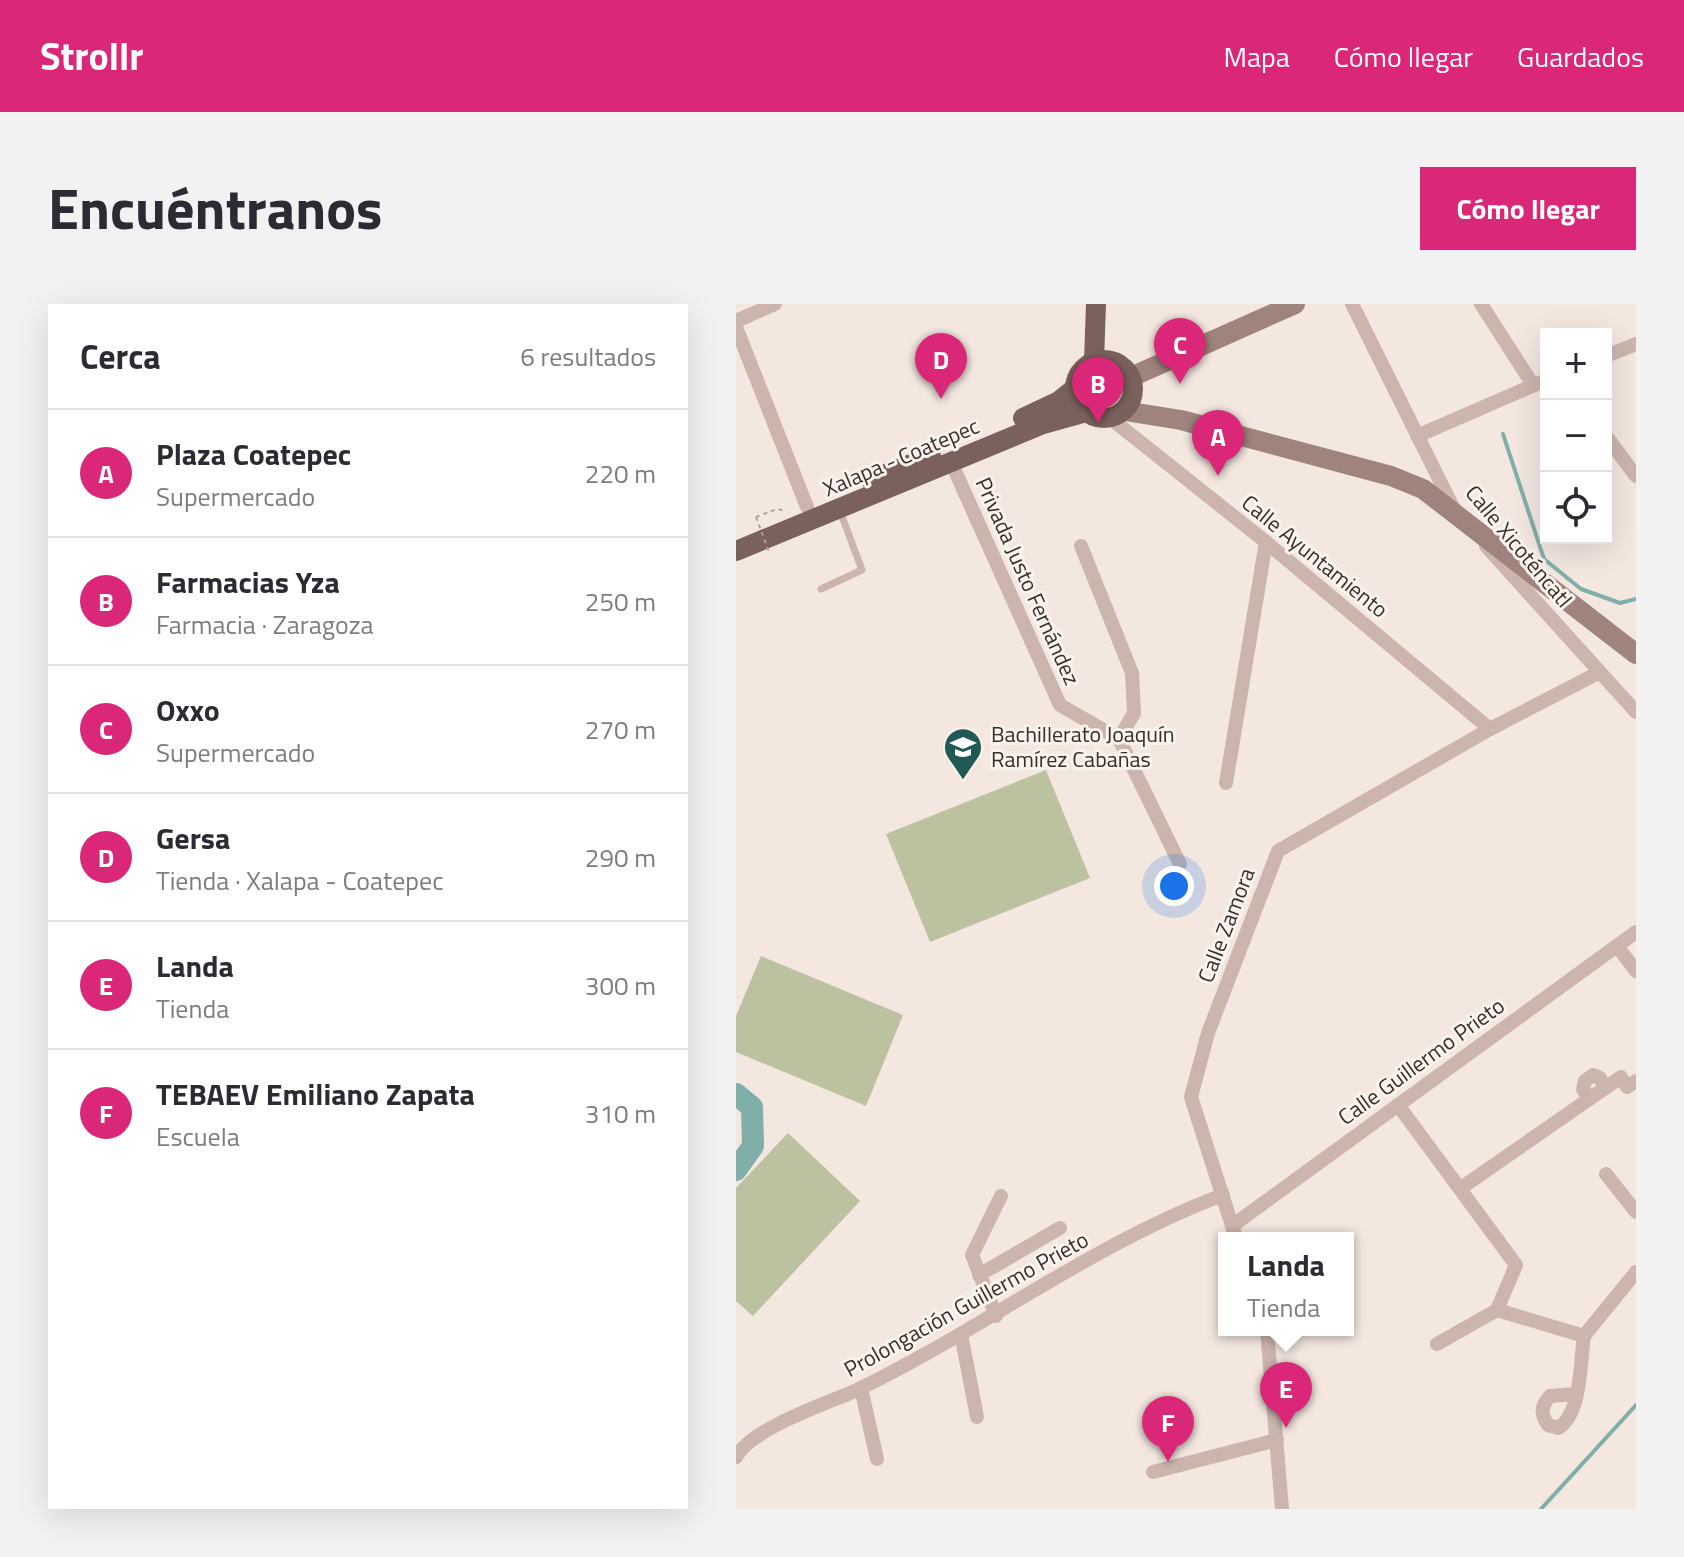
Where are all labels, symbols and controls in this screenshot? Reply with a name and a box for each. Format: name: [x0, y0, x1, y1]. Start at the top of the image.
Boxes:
text: Strollr: [40, 27, 143, 85]
text: Mapa: [1223, 35, 1290, 78]
text: Cómo llegar: [1334, 35, 1473, 78]
text: Guardados: [1517, 35, 1644, 78]
text: Encuéntranos: [48, 166, 383, 251]
button: Cómo llegar: [1420, 167, 1636, 250]
pin: C: [1154, 318, 1206, 384]
map controls: [1540, 328, 1612, 544]
button: +: [1540, 328, 1612, 400]
text: Cerca: [80, 330, 161, 382]
pin: D: [915, 333, 967, 399]
text: 6 resultados: [520, 337, 656, 376]
pin: B: [1072, 357, 1124, 423]
button: −: [1540, 400, 1612, 472]
street label: Xalapa - Coatepec: [818, 409, 984, 505]
pin: A: [1192, 410, 1244, 476]
text: Plaza Coatepec: [156, 431, 351, 477]
text: A: [98, 454, 114, 493]
text: 220 m: [585, 454, 656, 493]
street label: Privada Justo Fernández: [967, 472, 1089, 690]
button: locate: [1540, 472, 1612, 544]
text: Supermercado: [156, 477, 315, 516]
street label: Calle Xicoténcatl: [1457, 477, 1581, 615]
street label: Calle Ayuntamiento: [1234, 486, 1396, 626]
text: Farmacias Yza: [156, 559, 340, 605]
text: B: [98, 582, 114, 621]
text: 250 m: [585, 582, 656, 621]
text: Farmacia · Zaragoza: [156, 605, 374, 644]
text: Oxxo: [156, 687, 220, 733]
text: C: [99, 710, 113, 749]
text: 270 m: [585, 710, 656, 749]
place label: Bachillerato Joaquín Ramírez Cabañas: [991, 717, 1175, 776]
school or university icon: Bachillerato Joaquín Ramírez Cabañas: [942, 726, 984, 781]
text: Supermercado: [156, 733, 315, 772]
text: Gersa: [156, 815, 230, 861]
text: D: [98, 838, 114, 877]
text: 290 m: [585, 838, 656, 877]
text: Tienda · Xalapa - Coatepec: [156, 861, 444, 900]
street label: Calle Zamora: [1189, 863, 1263, 987]
your location: [1154, 866, 1194, 906]
text: Landa: [156, 943, 234, 989]
text: E: [99, 966, 113, 1005]
text: 300 m: [585, 966, 656, 1005]
text: Tienda: [156, 989, 229, 1028]
street label: Calle Guillermo Prieto: [1331, 989, 1511, 1133]
text: TEBAEV Emiliano Zapata: [156, 1071, 475, 1117]
text: F: [99, 1094, 113, 1133]
text: 310 m: [585, 1094, 656, 1133]
text: Escuela: [156, 1117, 240, 1156]
street label: Prolongación Guillermo Prieto: [837, 1222, 1095, 1386]
popup: [1218, 1232, 1354, 1336]
text: Landa: [1247, 1242, 1325, 1288]
text: Tienda: [1247, 1288, 1320, 1327]
pin: E: [1260, 1362, 1312, 1428]
pin: F: [1142, 1396, 1194, 1462]

